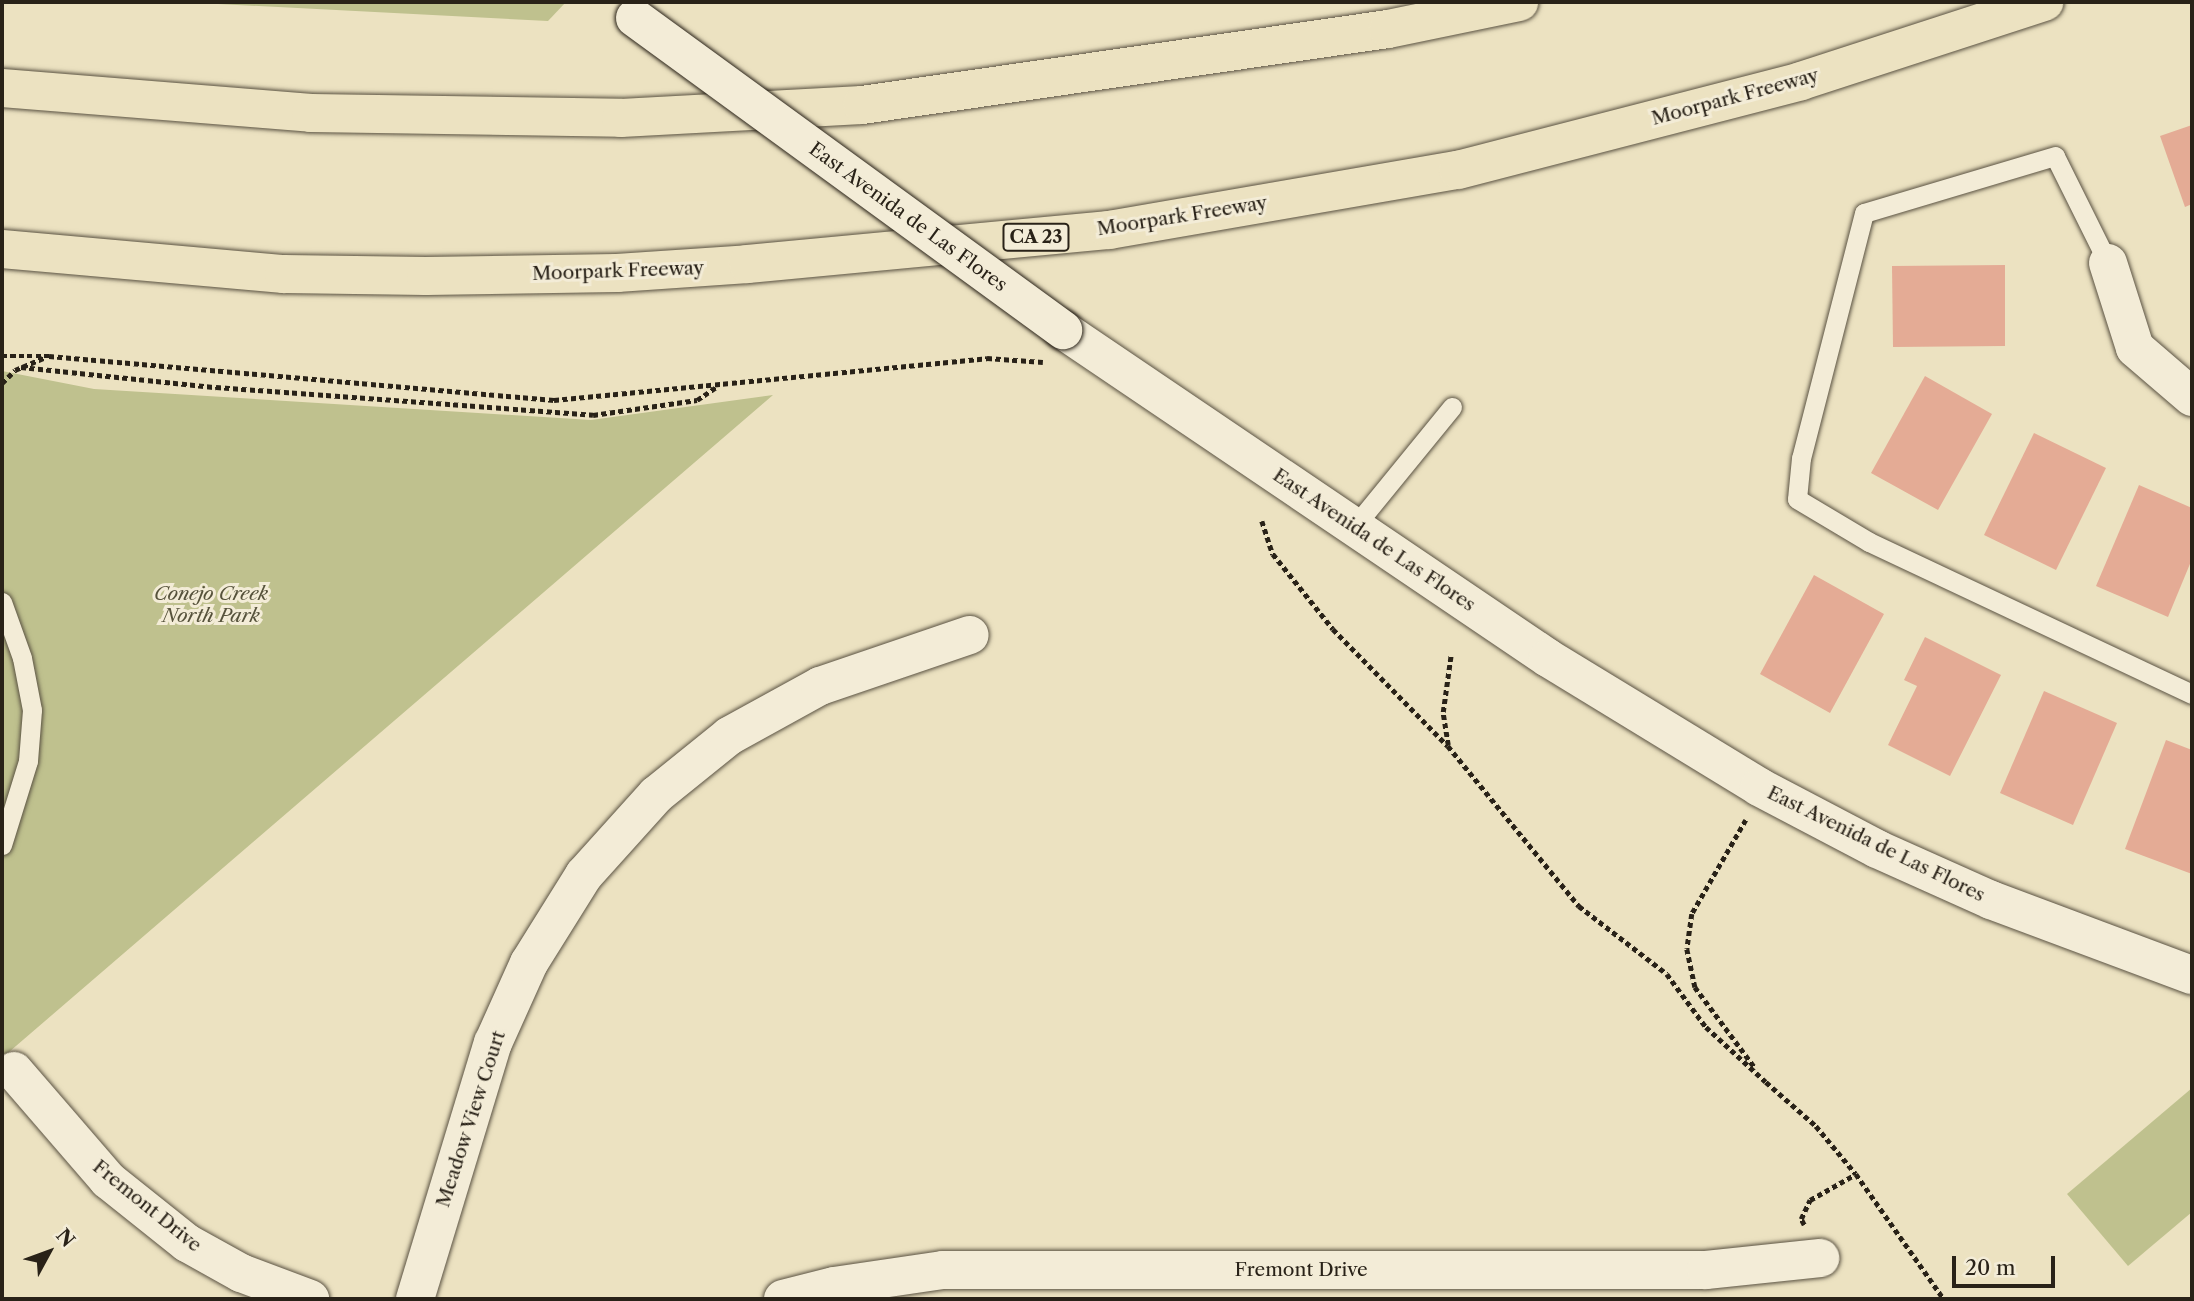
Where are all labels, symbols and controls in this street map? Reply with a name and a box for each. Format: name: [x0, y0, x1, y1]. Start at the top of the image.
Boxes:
street label: Moorpark Freeway: [1649, 64, 1821, 130]
street label: East Avenida de Las Flores: [804, 137, 1012, 297]
street label: Moorpark Freeway: [1095, 191, 1269, 241]
road number: CA 23: [1001, 222, 1071, 251]
street label: Moorpark Freeway: [532, 257, 704, 285]
street label: East Avenida de Las Flores: [1268, 463, 1480, 617]
park label: Conejo Creek North Park: [154, 583, 268, 627]
street label: East Avenida de Las Flores: [1763, 781, 1989, 907]
street label: Meadow View Court: [431, 1027, 511, 1211]
street label: Fremont Drive: [88, 1155, 206, 1257]
north arrow: [14, 1217, 84, 1287]
text: N: [51, 1224, 79, 1252]
scale bar: [1956, 1242, 2059, 1286]
text: 20 m: [1965, 1255, 2016, 1280]
street label: Fremont Drive: [1234, 1259, 1368, 1281]

